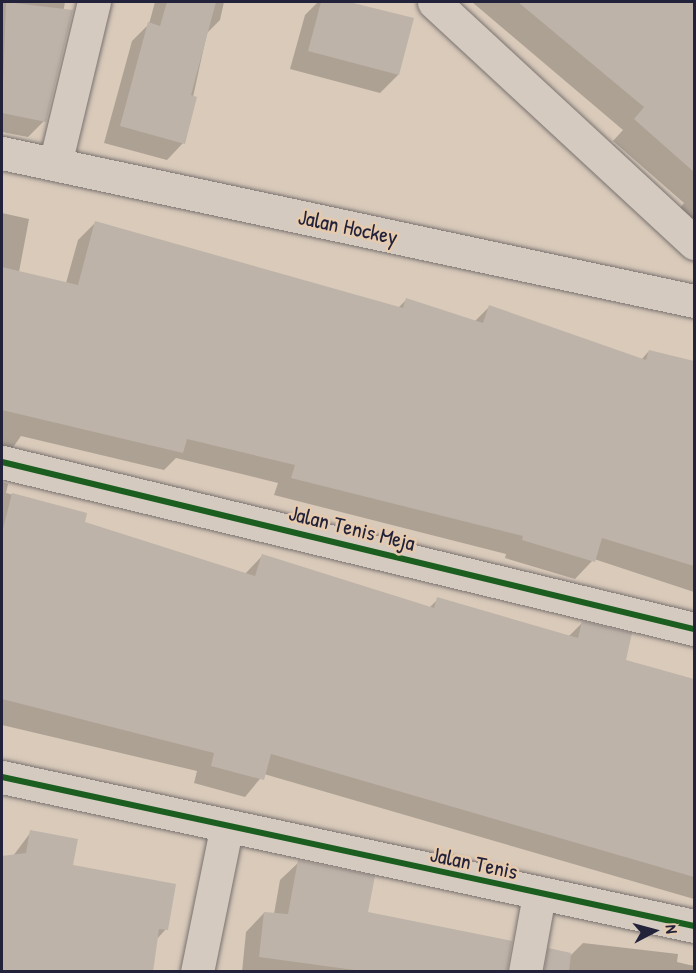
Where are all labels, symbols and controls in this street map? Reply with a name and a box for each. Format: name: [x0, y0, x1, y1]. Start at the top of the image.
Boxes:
street label: Jalan Hockey: [296, 204, 400, 250]
street label: Jalan Tenis Meja: [286, 500, 418, 556]
street label: Jalan Tenis: [428, 841, 520, 885]
north arrow: [624, 901, 684, 961]
text: N: [661, 924, 683, 934]

